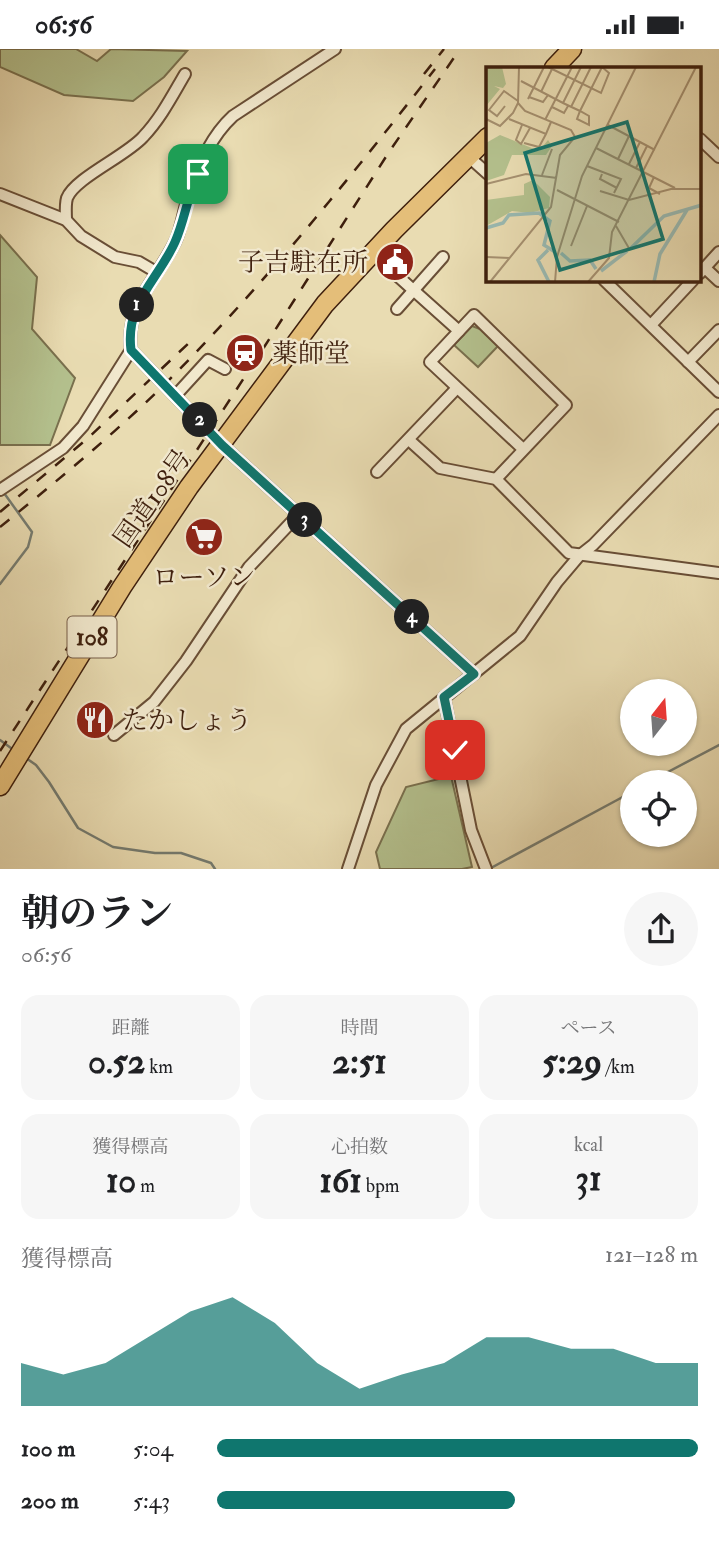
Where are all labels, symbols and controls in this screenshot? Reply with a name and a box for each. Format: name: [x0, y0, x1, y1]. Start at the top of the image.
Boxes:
text: 06:56: [35, 9, 92, 41]
inset map: [486, 67, 702, 282]
pin: [168, 144, 228, 204]
icon: arrive: [179, 155, 217, 193]
public building icon: 子吉駐在所: [374, 241, 416, 283]
place label: 子吉駐在所: [238, 247, 368, 279]
pin: 1: [120, 287, 154, 323]
text: 1: [133, 292, 140, 316]
station icon: 薬師堂: [224, 332, 266, 374]
place label: 薬師堂: [272, 338, 350, 370]
pin: 2: [182, 403, 218, 437]
text: 2: [195, 407, 204, 431]
street label: 国道108号: [107, 443, 198, 554]
pin: 3: [288, 503, 322, 538]
text: 3: [301, 507, 308, 531]
supermarket icon: ローソン: [183, 516, 225, 558]
place label: ローソン: [153, 562, 255, 594]
pin: 4: [394, 599, 430, 635]
text: 4: [406, 604, 417, 628]
road number: 108: [68, 617, 116, 657]
north arrow: [620, 679, 696, 756]
map controls: [620, 679, 697, 847]
restaurant icon: たかしょう: [74, 699, 116, 741]
place label: たかしょう: [122, 705, 252, 737]
pin: [425, 720, 485, 780]
icon: check: [436, 731, 474, 769]
button: locate: [620, 770, 697, 847]
text: 朝のラン: [21, 890, 173, 938]
button: share: [624, 892, 698, 966]
text: 06:56: [21, 940, 72, 969]
text: 距離: [111, 1016, 150, 1040]
text: 時間: [340, 1016, 379, 1040]
text: ペース: [560, 1016, 617, 1040]
text: 0.52: [88, 1040, 145, 1084]
text: 2:51: [332, 1040, 387, 1084]
text: 5:29: [542, 1040, 602, 1084]
text: km: [145, 1055, 173, 1079]
text: /km: [602, 1055, 635, 1079]
text: kcal: [574, 1133, 603, 1157]
text: 獲得標高: [92, 1135, 169, 1159]
text: 心拍数: [331, 1135, 388, 1159]
text: 31: [576, 1157, 601, 1201]
text: 10: [106, 1159, 136, 1203]
text: 161: [319, 1159, 362, 1203]
text: m: [136, 1174, 155, 1198]
text: bpm: [362, 1174, 400, 1198]
text: 121–128 m: [605, 1240, 698, 1269]
text: 獲得標高: [21, 1244, 113, 1273]
text: 100 m: [21, 1434, 75, 1463]
text: 5:04: [133, 1434, 173, 1463]
text: 200 m: [21, 1486, 79, 1515]
text: 5:43: [133, 1486, 170, 1515]

